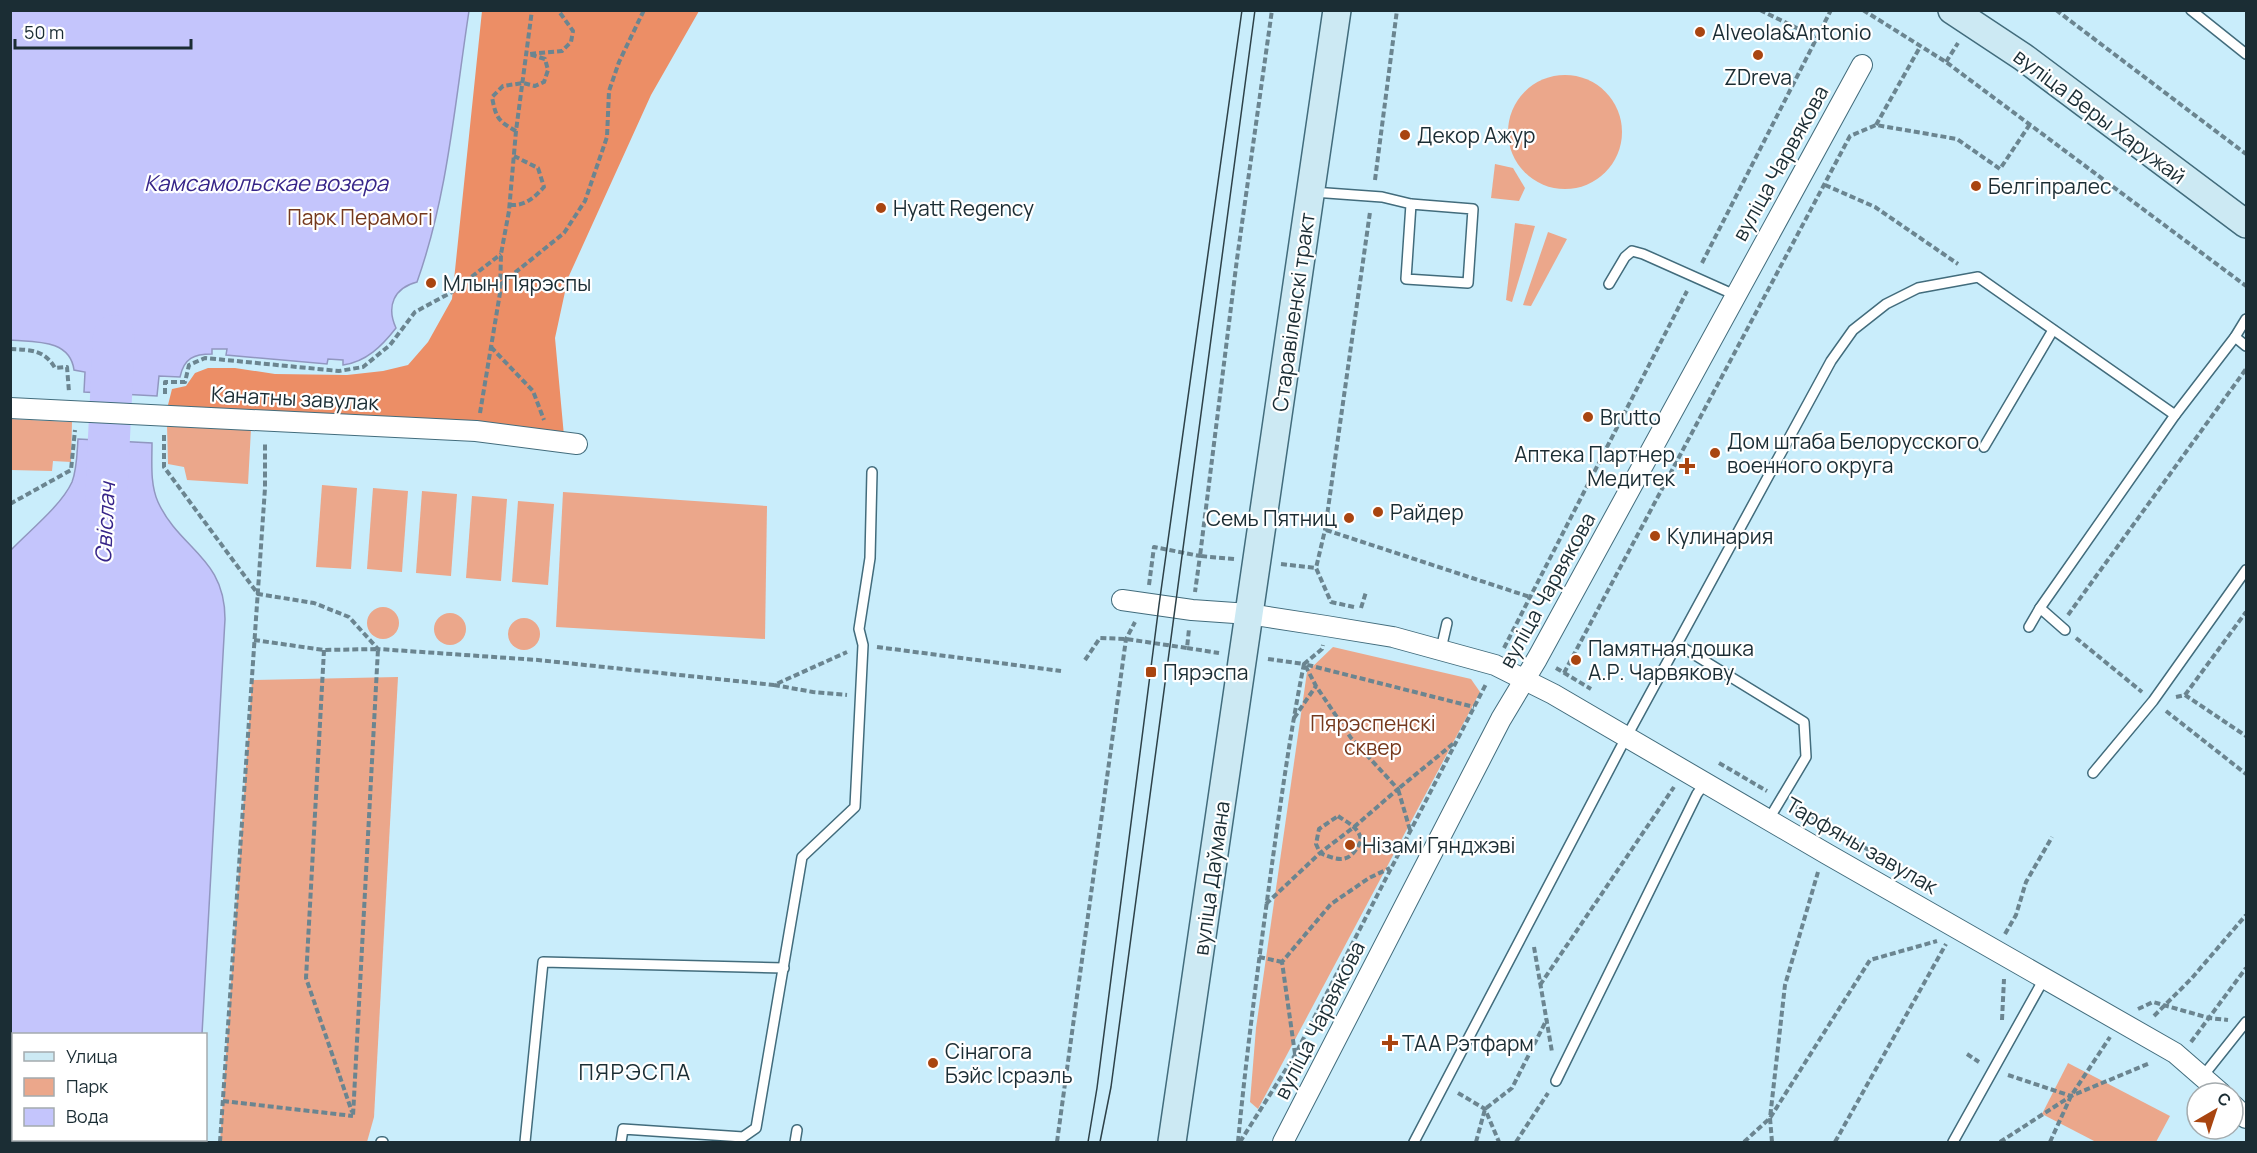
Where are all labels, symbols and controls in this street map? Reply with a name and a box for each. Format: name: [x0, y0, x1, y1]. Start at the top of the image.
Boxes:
scale bar: [15, 12, 190, 50]
place label: Alveola&Antonio: [1712, 18, 1871, 46]
text: 50 m: [24, 20, 64, 44]
marker: Alveola&Antonio: [1693, 25, 1707, 39]
street label: вуліца Веры Харужай: [2008, 42, 2192, 190]
marker: ZDreva: [1751, 48, 1765, 62]
place label: ZDreva: [1724, 63, 1792, 91]
street label: вуліца Чарвякова: [1726, 80, 1834, 246]
place label: Декор Ажур: [1417, 121, 1536, 149]
marker: Декор Ажур: [1398, 128, 1412, 142]
water label: Камсамольскае возера: [144, 168, 390, 198]
place label: Белгіпралес: [1988, 172, 2112, 200]
marker: Белгіпралес: [1969, 179, 1983, 193]
place label: Hyatt Regency: [893, 194, 1034, 222]
marker: Hyatt Regency: [874, 201, 888, 215]
park label: Парк Перамогі: [287, 203, 433, 231]
street label: Старавіленскі тракт: [1265, 210, 1321, 413]
place label: Млын Пярэспы: [443, 269, 591, 297]
marker: Млын Пярэспы: [424, 276, 438, 290]
street label: Канатны завулак: [210, 380, 380, 416]
place label: Brutto: [1600, 403, 1661, 431]
marker: Brutto: [1581, 410, 1595, 424]
place label: Дом штаба Белорусского военного округа: [1727, 427, 1979, 479]
place label: Аптека Партнер Медитек: [1514, 440, 1676, 492]
marker: Дом штаба Белорусского военного округа: [1708, 446, 1722, 460]
marker: Аптека Партнер Медитек: [1680, 459, 1694, 473]
water label: Свіслач: [88, 480, 122, 564]
place label: Райдер: [1390, 498, 1464, 526]
place label: Семь Пятниц: [1206, 504, 1337, 532]
marker: Райдер: [1371, 505, 1385, 519]
street label: вуліца Чарвякова: [1493, 507, 1601, 673]
marker: Семь Пятниц: [1342, 511, 1356, 525]
place label: Кулинария: [1667, 522, 1773, 550]
marker: Кулинария: [1648, 529, 1662, 543]
place label: Памятная дошка А.Р. Чарвякову: [1588, 634, 1754, 686]
marker: Памятная дошка А.Р. Чарвякову: [1569, 653, 1583, 667]
place label: Пярэспа: [1163, 658, 1248, 686]
marker: Пярэспа: [1144, 665, 1158, 679]
park label: Пярэспенскі сквер: [1310, 709, 1436, 761]
street label: Тарфяны завулак: [1781, 790, 1944, 900]
street label: вуліца Даўмана: [1186, 799, 1236, 957]
place label: Нізамі Гянджэві: [1362, 831, 1515, 859]
marker: Нізамі Гянджэві: [1343, 838, 1357, 852]
street label: вуліца Чарвякова: [1267, 936, 1371, 1104]
place label: ТАА Рэтфарм: [1402, 1029, 1534, 1057]
legend: [12, 1033, 207, 1141]
marker: ТАА Рэтфарм: [1383, 1036, 1397, 1050]
place label: Сінагога Бэйс Ісраэль: [945, 1037, 1073, 1089]
text: Улица: [66, 1044, 118, 1068]
marker: Сінагога Бэйс Ісраэль: [926, 1056, 940, 1070]
district label: ПЯРЭСПА: [578, 1057, 692, 1087]
text: Парк: [66, 1074, 109, 1098]
north arrow: [2185, 1081, 2245, 1141]
text: С: [2213, 1087, 2236, 1112]
text: Вода: [66, 1104, 108, 1128]

